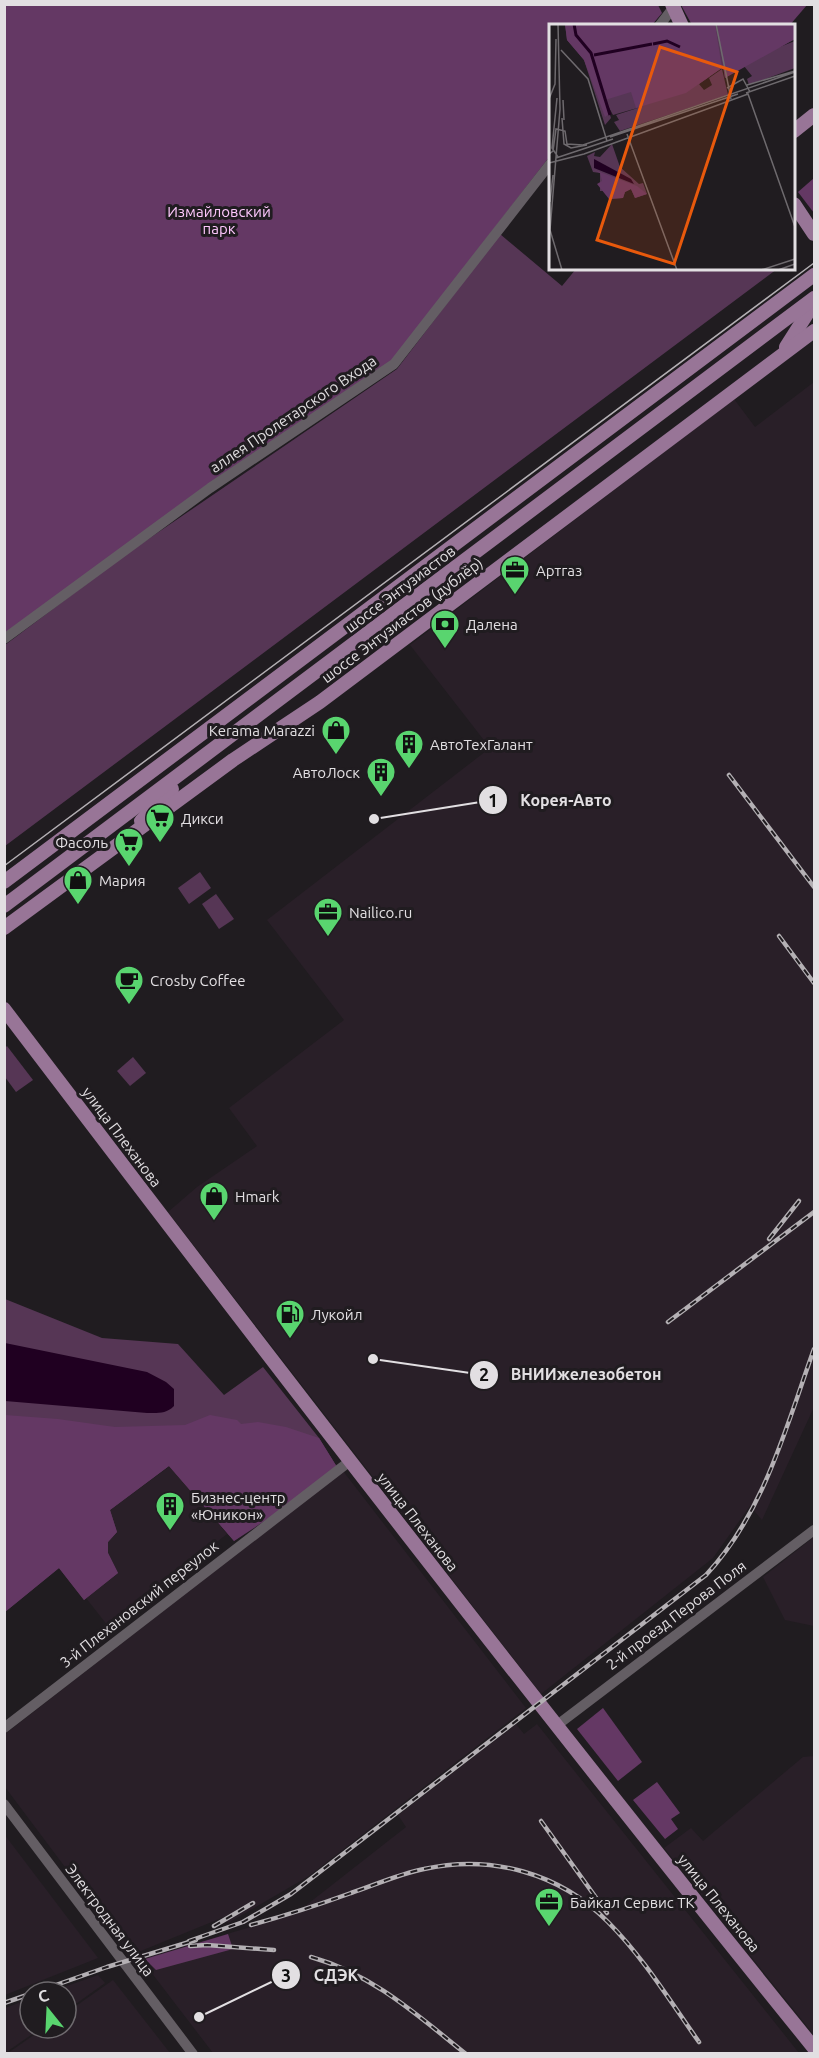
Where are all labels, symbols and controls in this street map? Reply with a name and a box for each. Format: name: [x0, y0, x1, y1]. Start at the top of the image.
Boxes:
inset map: [549, 24, 795, 270]
park label: Измайловский парк: [167, 203, 271, 237]
street label: аллея Пролетарского Входа: [207, 352, 379, 476]
street label: шоссе Энтузиастов: [342, 542, 458, 636]
street label: шоссе Энтузиастов (дублёр): [318, 554, 486, 686]
office icon: Артгаз: [499, 554, 531, 596]
place label: Артгаз: [536, 562, 582, 579]
bank icon: Далена: [429, 608, 461, 650]
place label: Далена: [466, 616, 518, 633]
shop icon: Kerama Marazzi: [320, 714, 352, 756]
place label: Kerama Marazzi: [209, 722, 315, 739]
building icon: АвтоТехГалант: [393, 728, 425, 770]
place label: АвтоТехГалант: [430, 736, 533, 753]
building icon: АвтоЛоск: [365, 756, 397, 798]
place label: АвтоЛоск: [293, 764, 360, 781]
callout: Корея-Авто: [478, 783, 623, 817]
text: 1: [488, 790, 498, 810]
text: Корея-Авто: [520, 791, 612, 809]
supermarket icon: Дикси: [144, 802, 176, 844]
place label: Дикси: [181, 810, 224, 827]
supermarket icon: Фасоль: [113, 826, 145, 868]
place label: Фасоль: [55, 834, 108, 851]
shop icon: Мария: [62, 864, 94, 906]
place label: Мария: [99, 872, 145, 889]
office icon: Nailico.ru: [312, 896, 344, 938]
place label: Nailico.ru: [349, 904, 412, 921]
cafe icon: Crosby Coffee: [113, 964, 145, 1006]
place label: Crosby Coffee: [150, 972, 246, 989]
street label: улица Плеханова: [79, 1084, 165, 1190]
shop icon: Hmark: [198, 1180, 230, 1222]
place label: Hmark: [235, 1188, 280, 1205]
fuel station icon: Лукойл: [274, 1298, 306, 1340]
place label: Лукойл: [311, 1306, 362, 1323]
callout: ВНИИжелезобетон: [469, 1358, 674, 1392]
text: 2: [479, 1364, 489, 1384]
text: ВНИИжелезобетон: [511, 1365, 661, 1383]
street label: улица Плеханова: [374, 1469, 462, 1575]
place label: Бизнес-центр «Юникон»: [191, 1489, 286, 1523]
building icon: Бизнес-центр «Юникон»: [154, 1490, 186, 1532]
street label: 3-й Плехановский переулок: [57, 1537, 222, 1671]
street label: 2-й проезд Перова Поля: [603, 1557, 749, 1673]
street label: улица Плеханова: [674, 1851, 764, 1955]
street label: Электродная улица: [62, 1861, 158, 1979]
office icon: Байкал Сервис ТК: [533, 1886, 565, 1928]
place label: Байкал Сервис ТК: [570, 1894, 695, 1911]
callout: СДЭК: [271, 1958, 370, 1992]
text: 3: [281, 1965, 291, 1985]
text: СДЭК: [314, 1966, 359, 1984]
north arrow: [18, 1980, 78, 2040]
text: С: [36, 1986, 51, 2006]

